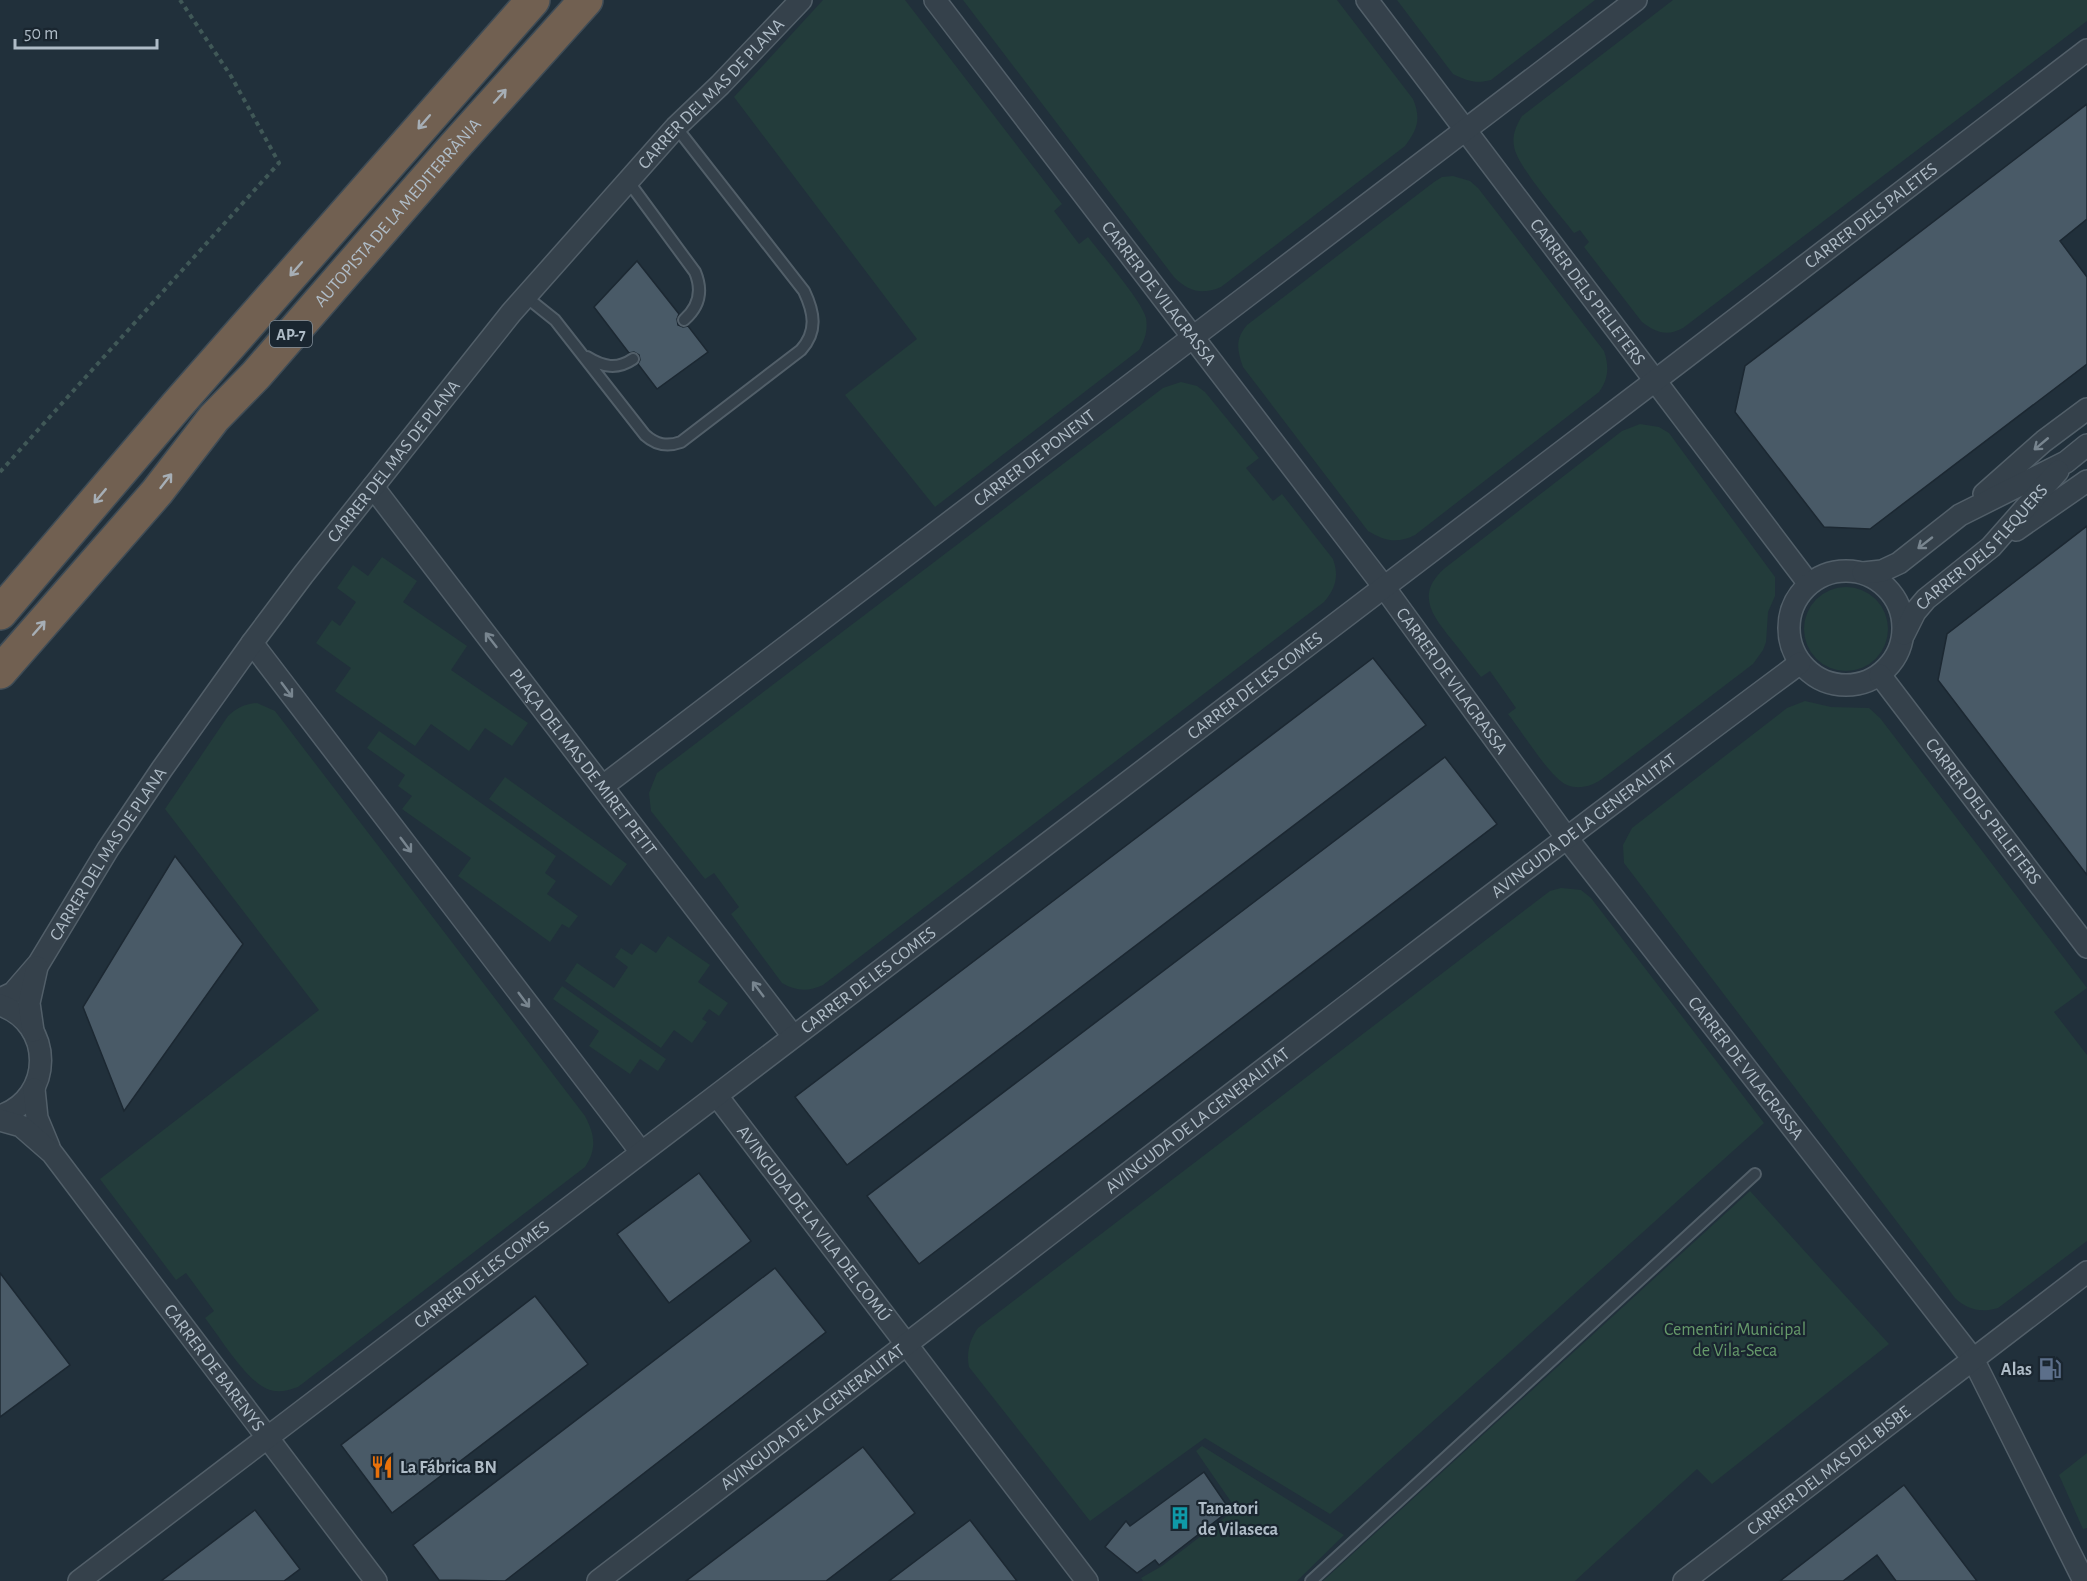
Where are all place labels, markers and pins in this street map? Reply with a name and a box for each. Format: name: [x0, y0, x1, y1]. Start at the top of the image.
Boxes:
fuel station icon: Alas: [2037, 1356, 2063, 1382]
place label: Alas: [2001, 1361, 2032, 1379]
restaurant icon: La Fábrica BN: [369, 1454, 395, 1480]
place label: La Fábrica BN: [400, 1459, 497, 1477]
place label: Tanatori de Vilaseca: [1198, 1500, 1278, 1539]
building icon: Tanatori de Vilaseca: [1167, 1505, 1193, 1531]

